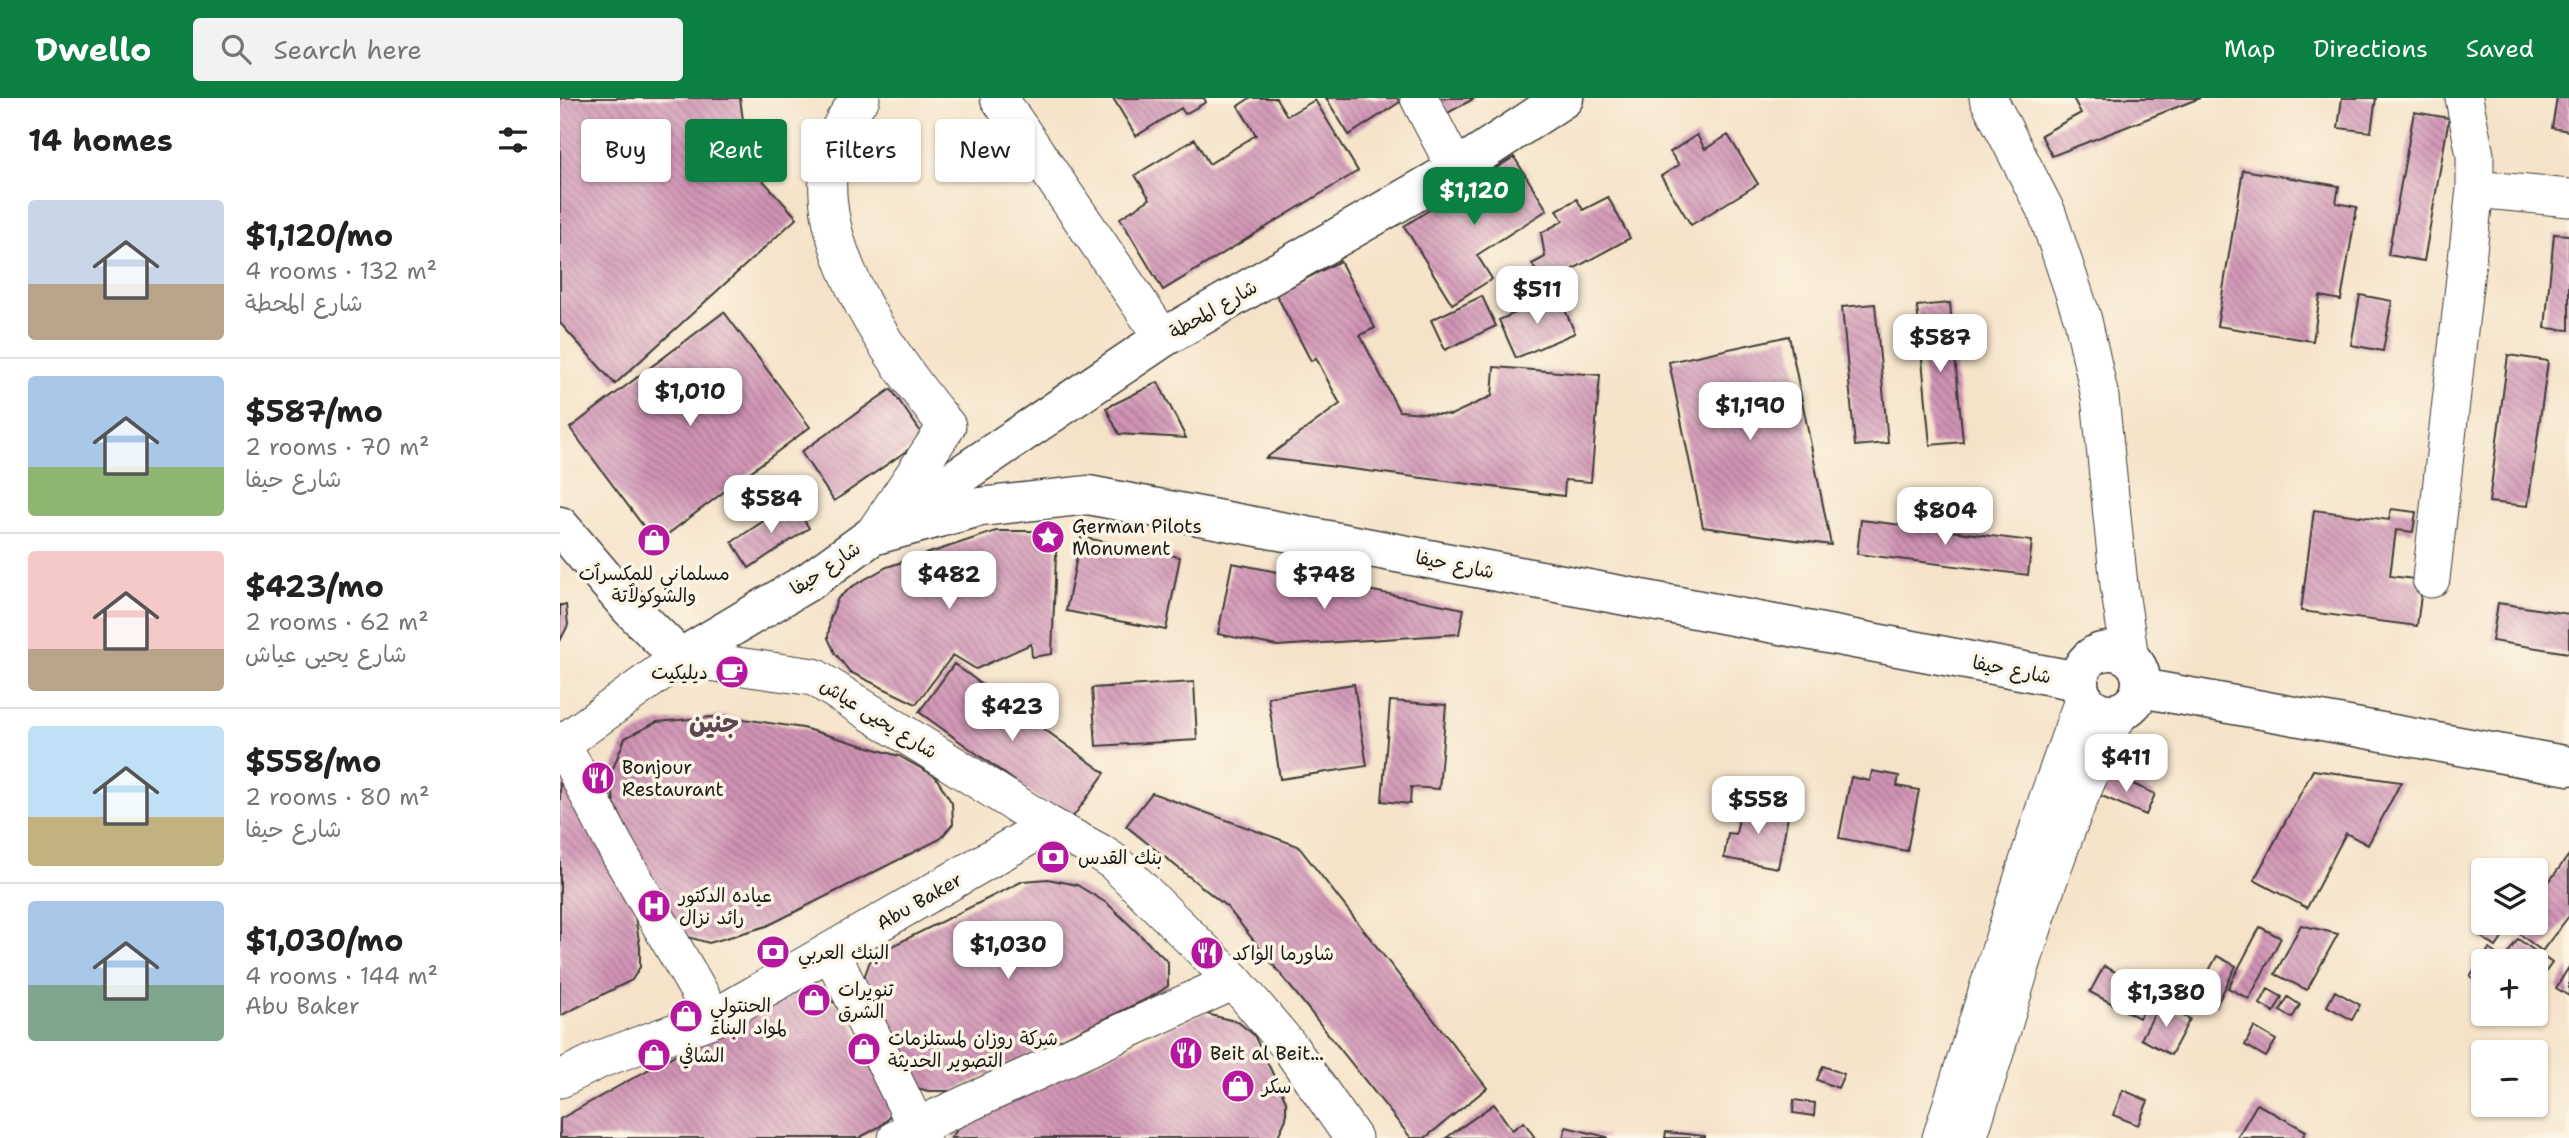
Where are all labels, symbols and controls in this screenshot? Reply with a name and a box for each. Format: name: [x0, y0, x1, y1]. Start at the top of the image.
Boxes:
search box: [193, 18, 683, 81]
text: Dwello: [35, 27, 151, 72]
icon: search: [217, 30, 255, 68]
text: Search here: [273, 32, 422, 67]
text: Map: [2224, 33, 2275, 65]
text: Directions: [2313, 33, 2428, 65]
text: Saved: [2466, 33, 2534, 65]
chip: Buy: [581, 119, 671, 182]
chip: Rent: [685, 119, 787, 182]
chip: Filters: [801, 119, 921, 182]
chip: New: [935, 119, 1035, 182]
text: 14 homes: [28, 120, 173, 161]
icon: filters: [494, 121, 532, 159]
pin: $1,120: [1417, 167, 1531, 227]
text: $1,120: [1439, 175, 1509, 205]
text: $1,120/mo: [245, 215, 393, 256]
icon: home: [84, 228, 168, 312]
text: 4 rooms · 132 m²: [245, 256, 437, 286]
pin: $511: [1496, 266, 1578, 326]
street label: شارع المحطة: [1165, 274, 1262, 345]
text: $511: [1512, 274, 1562, 304]
text: شارع المحطة: [245, 288, 363, 318]
pin: $587: [1899, 314, 1981, 374]
text: $587: [1909, 322, 1971, 352]
pin: $1,010: [633, 368, 747, 428]
text: $1,010: [654, 376, 726, 406]
pin: $1,190: [1693, 382, 1807, 442]
text: $1,190: [1715, 390, 1785, 420]
text: $587/mo: [245, 391, 383, 432]
icon: home: [84, 404, 168, 488]
text: 2 rooms · 70 m²: [245, 432, 430, 462]
text: شارع حيفا: [245, 464, 342, 494]
pin: $584: [730, 476, 812, 535]
text: $584: [740, 483, 802, 513]
pin: $804: [1904, 488, 1986, 547]
text: $804: [1913, 495, 1977, 525]
place label: German Pilots Monument: [1072, 514, 1202, 561]
place icon: German Pilots Monument: [1029, 518, 1067, 556]
shop icon: مسلماني للمكسرٱت والشوكولٱتة: [635, 521, 673, 559]
street label: شارع حيفا: [785, 536, 866, 602]
street label: شارع حيفا: [1413, 545, 1496, 585]
pin: $482: [908, 552, 990, 611]
pin: $748: [1283, 552, 1365, 611]
text: $482: [917, 559, 981, 589]
text: $748: [1292, 559, 1356, 589]
place label: مسلماني للمكسرٱت والشوكولٱتة: [578, 561, 730, 608]
text: $423/mo: [245, 566, 384, 607]
icon: home: [84, 579, 168, 663]
text: 2 rooms · 62 m²: [245, 607, 429, 637]
text: شارع يحيى عياش: [245, 639, 407, 669]
street label: شارع حيفا: [1970, 650, 2053, 690]
cafe icon: ديليكيت: [713, 653, 751, 691]
place label: ديليكيت: [651, 660, 708, 685]
street label: شارع يحيى عياش: [815, 672, 942, 765]
pin: $423: [971, 684, 1053, 743]
text: $423: [981, 691, 1043, 721]
district label: جنين: [689, 705, 739, 740]
pin: $411: [2085, 734, 2167, 794]
text: $558/mo: [245, 741, 381, 782]
text: $411: [2101, 742, 2151, 772]
icon: home: [84, 754, 168, 838]
place label: Bonjour Restaurant: [622, 755, 724, 802]
restaurant icon: Bonjour Restaurant: [579, 759, 617, 797]
pin: $558: [1717, 776, 1799, 836]
text: 2 rooms · 80 m²: [245, 782, 430, 812]
text: $558: [1728, 784, 1788, 814]
text: شارع حيفا: [245, 814, 342, 844]
bank icon: بنك القدس: [1034, 838, 1072, 876]
place label: بنك القدس: [1078, 845, 1162, 870]
map controls: [2471, 858, 2548, 1117]
button: layers: [2471, 858, 2548, 935]
street label: Abu Baker: [872, 867, 967, 936]
place label: عياده الدكتور رائد نزال: [677, 883, 772, 930]
hospital icon: عياده الدكتور رائد نزال: [635, 887, 673, 925]
text: $1,030/mo: [245, 920, 403, 961]
pin: $1,030: [951, 922, 1065, 981]
icon: home: [84, 929, 168, 1013]
text: $1,030: [969, 929, 1047, 959]
bank icon: البنك العربي: [754, 933, 792, 971]
restaurant icon: شاورما الواكد: [1188, 934, 1226, 972]
place label: البنك العربي: [798, 940, 889, 969]
place label: شاورما الواكد: [1232, 941, 1334, 966]
button: +: [2471, 949, 2548, 1026]
text: 4 rooms · 144 m²: [245, 961, 438, 991]
pin: $1,380: [2109, 970, 2223, 1029]
place label: تنويرات الشرق: [838, 977, 894, 1024]
text: $1,380: [2127, 977, 2205, 1007]
shop icon: تنويرات الشرق: [795, 981, 833, 1019]
text: Abu Baker: [245, 991, 360, 1021]
place label: الحنتولي لمواد البناء: [710, 993, 787, 1040]
shop icon: الحنتولي لمواد البناء: [667, 997, 705, 1035]
place label: شركة روزان لمستلزمات التصوير الحديثة: [888, 1026, 1058, 1073]
shop icon: شركة روزان لمستلزمات التصوير الحديثة: [845, 1030, 883, 1068]
restaurant icon: Beit al Beit...: [1167, 1034, 1205, 1072]
shop icon: الشافي: [635, 1036, 673, 1074]
button: −: [2471, 1040, 2548, 1117]
place label: Beit al Beit...: [1210, 1041, 1324, 1066]
place label: الشافي: [679, 1043, 725, 1069]
shop icon: سكر: [1219, 1067, 1257, 1105]
place label: سكر: [1260, 1074, 1291, 1099]

